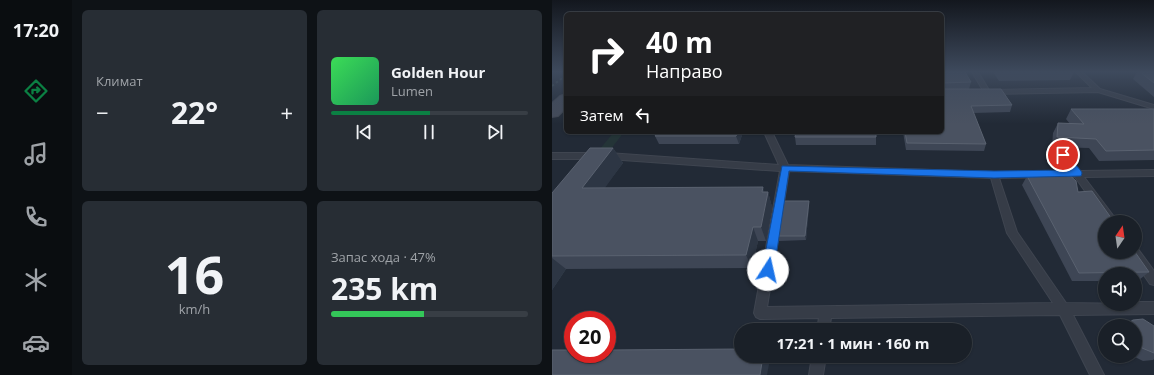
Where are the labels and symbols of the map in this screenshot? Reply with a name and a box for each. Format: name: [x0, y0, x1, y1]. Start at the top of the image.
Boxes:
pin: [1046, 138, 1080, 172]
north arrow: [1098, 215, 1142, 259]
position arrow: [747, 249, 789, 291]
speed limit sign: 20: [564, 311, 616, 363]

